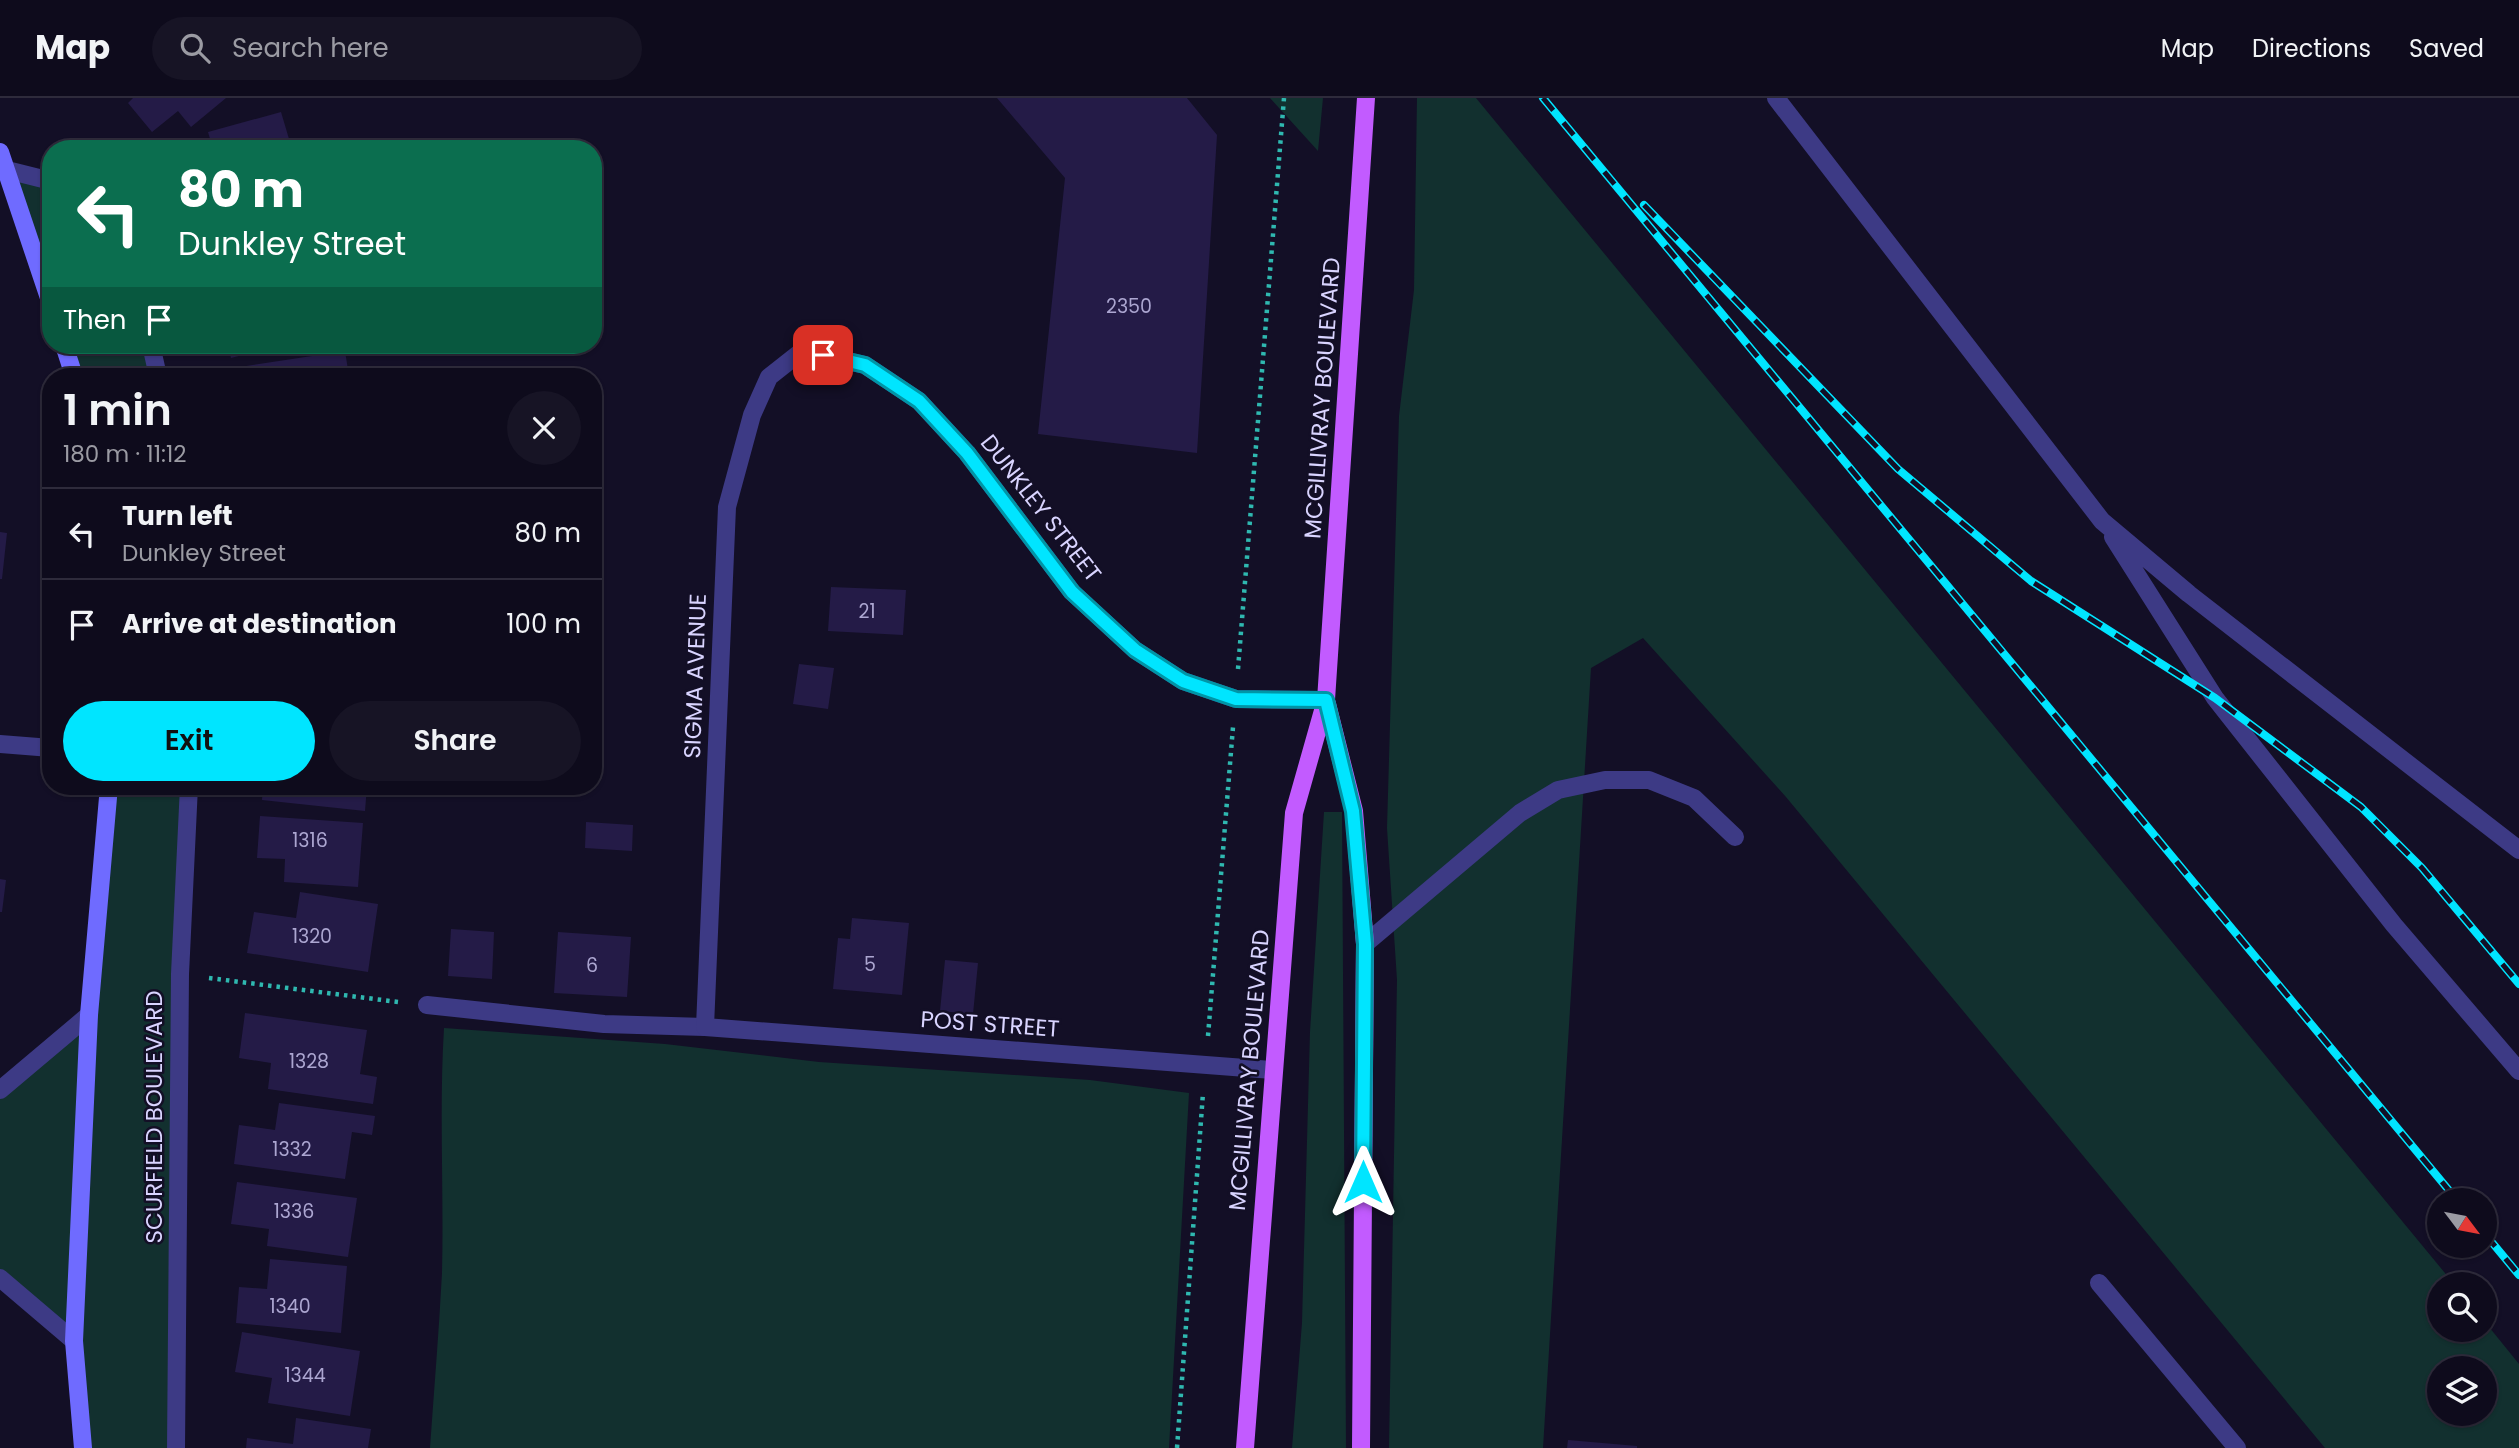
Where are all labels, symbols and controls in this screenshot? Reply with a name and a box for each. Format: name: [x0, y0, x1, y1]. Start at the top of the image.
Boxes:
search box: [152, 17, 642, 80]
text: Map: [35, 24, 110, 71]
icon: search: [176, 29, 214, 67]
text: Search here: [232, 30, 389, 66]
text: Map: [2161, 32, 2214, 65]
text: Directions: [2252, 32, 2371, 65]
text: Saved: [2409, 32, 2484, 65]
text: 80 m: [178, 156, 304, 224]
icon: left: [63, 168, 154, 259]
text: Dunkley Street: [178, 221, 406, 266]
street label: MCGILLIVRAY BOULEVARD: [1296, 256, 1348, 540]
house number: 2350: [1106, 293, 1152, 320]
icon: arrive: [140, 301, 178, 339]
text: Then: [63, 302, 126, 338]
pin: [793, 325, 853, 385]
icon: arrive: [804, 336, 842, 374]
text: 1 min: [63, 381, 172, 440]
button: close: [507, 391, 581, 465]
street label: DUNKLEY STREET: [973, 428, 1109, 588]
text: 180 m · 11:12: [63, 438, 187, 470]
text: Turn left: [122, 498, 233, 534]
icon: left: [63, 515, 101, 553]
text: 80 m: [515, 515, 581, 551]
text: Dunkley Street: [122, 537, 286, 569]
street label: SIGMA AVENUE: [676, 593, 714, 759]
house number: 21: [858, 598, 876, 625]
icon: arrive: [63, 606, 101, 644]
text: Arrive at destination: [122, 606, 397, 642]
text: 100 m: [506, 606, 581, 642]
button: Exit: [63, 701, 315, 781]
button: Share: [329, 701, 581, 781]
house number: 1316: [292, 827, 328, 854]
house number: 1320: [292, 923, 332, 950]
street label: MCGILLIVRAY BOULEVARD: [1221, 928, 1277, 1212]
house number: 5: [864, 951, 876, 978]
house number: 6: [586, 952, 598, 979]
street label: SCURFIELD BOULEVARD: [138, 991, 170, 1243]
street label: POST STREET: [919, 1003, 1061, 1045]
house number: 1328: [289, 1048, 329, 1075]
house number: 1332: [272, 1136, 312, 1163]
position arrow: [1326, 1145, 1400, 1219]
north arrow: [2427, 1188, 2497, 1258]
map controls: [2427, 1188, 2497, 1426]
house number: 1336: [274, 1198, 314, 1225]
button: search: [2427, 1272, 2497, 1342]
house number: 1340: [269, 1293, 311, 1320]
button: layers: [2427, 1356, 2497, 1426]
house number: 1344: [284, 1362, 326, 1389]

